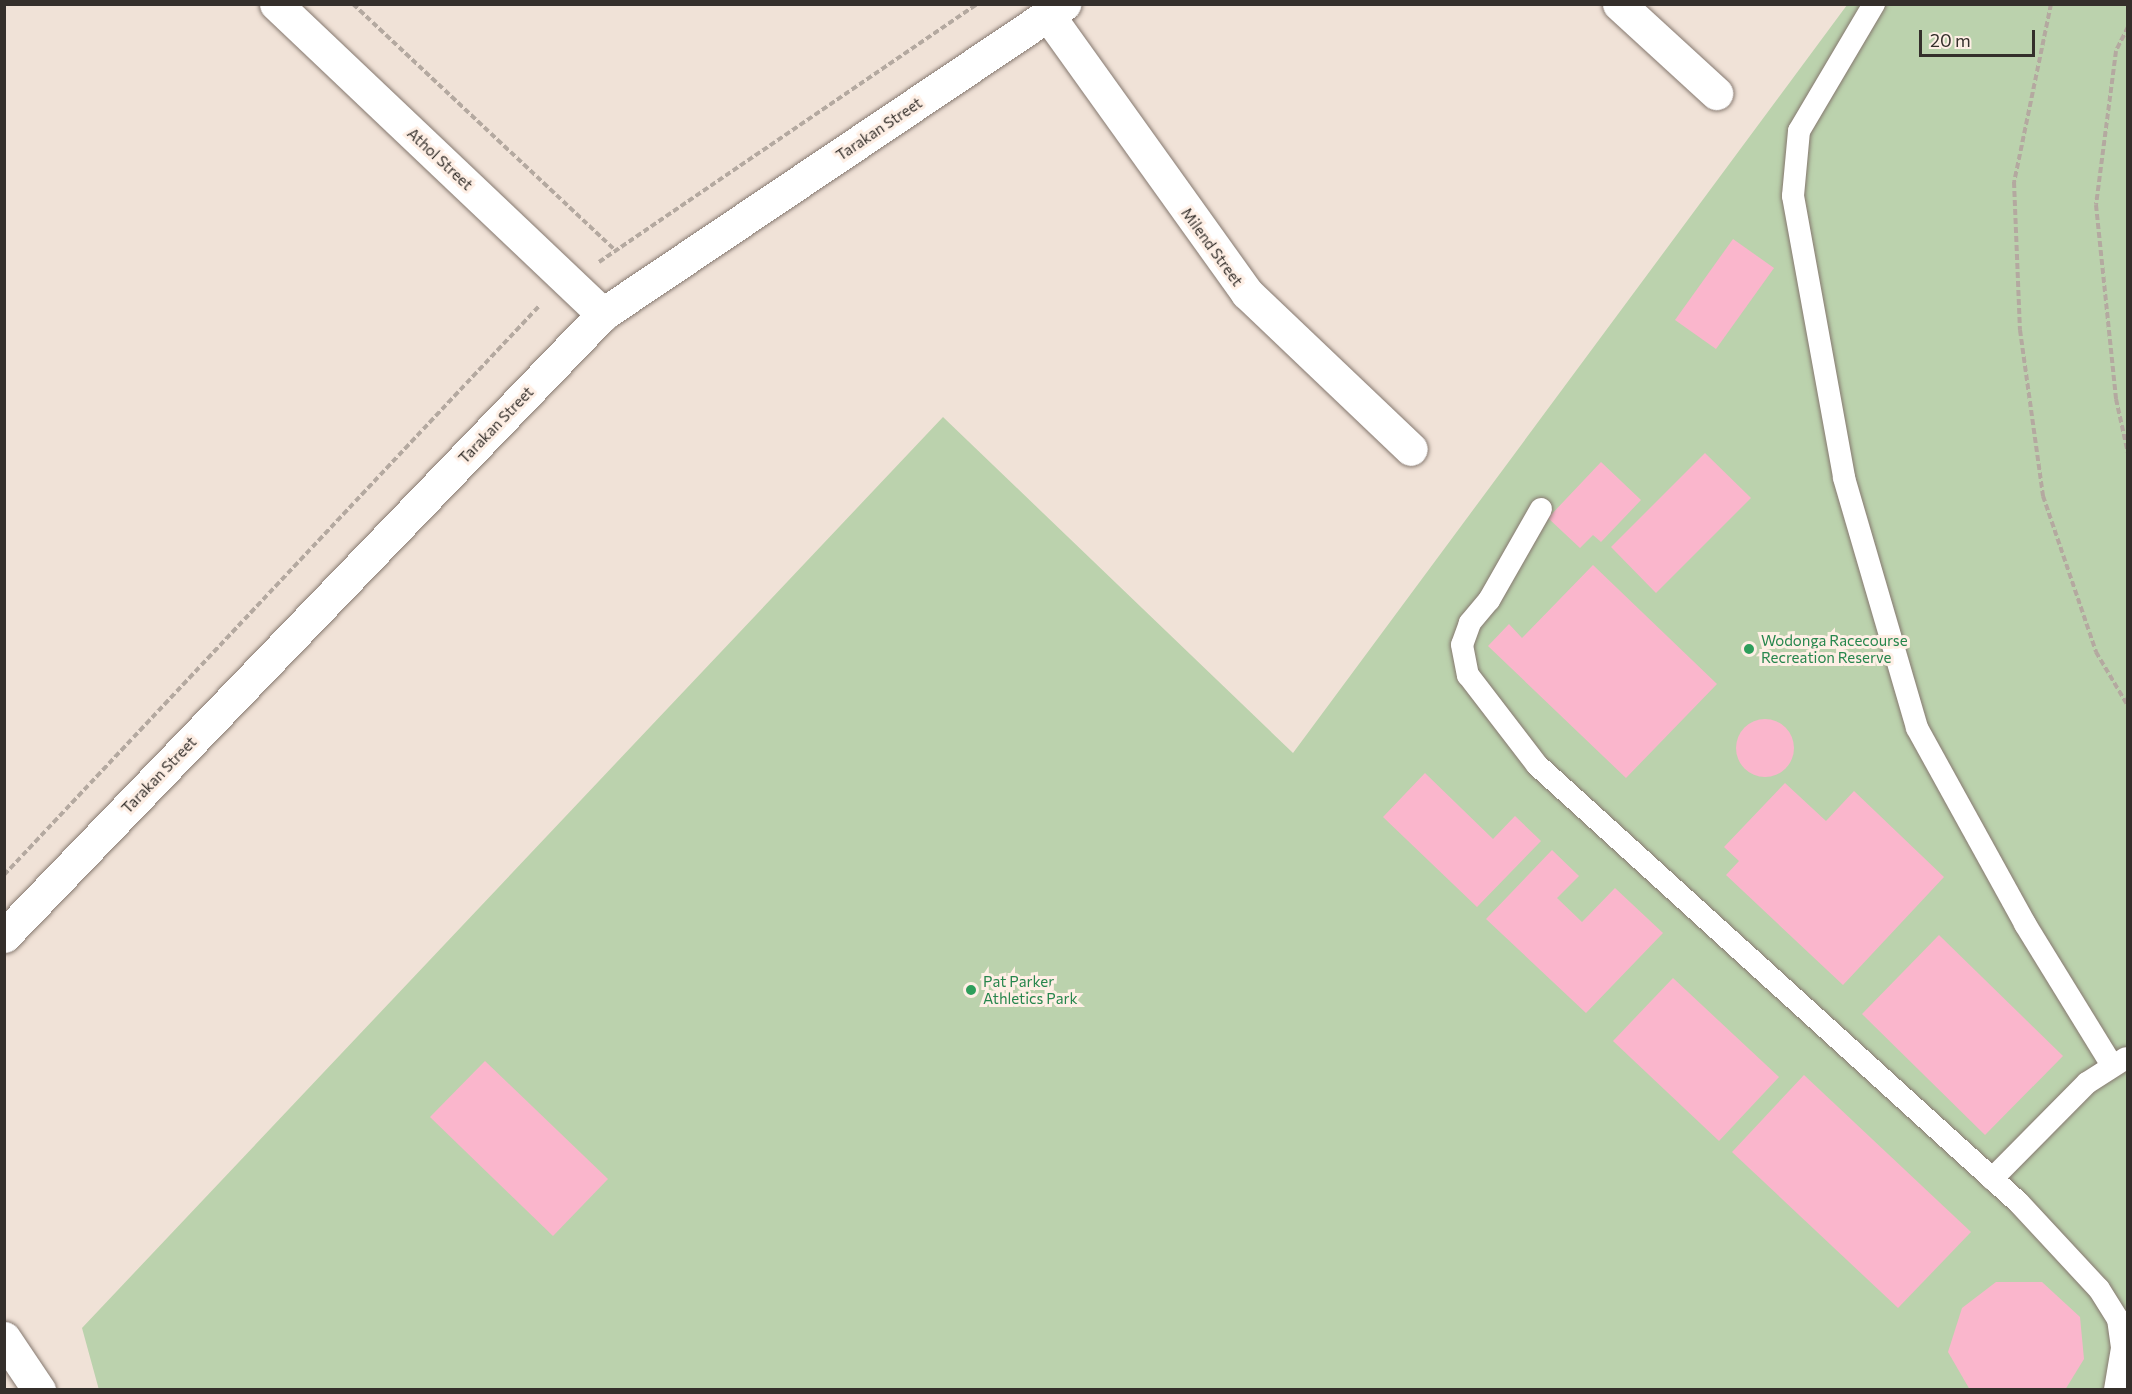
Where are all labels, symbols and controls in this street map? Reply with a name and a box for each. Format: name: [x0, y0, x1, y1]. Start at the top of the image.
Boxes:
scale bar: [1922, 18, 2038, 56]
text: 20 m: [1930, 29, 1971, 51]
street label: Tarakan Street: [833, 94, 925, 164]
street label: Athol Street: [404, 124, 476, 194]
street label: Milend Street: [1178, 204, 1246, 290]
street label: Tarakan Street: [455, 383, 537, 467]
place label: Wodonga Racecourse Recreation Reserve: [1761, 631, 1908, 666]
marker: Wodonga Racecourse Recreation Reserve: [1742, 642, 1756, 656]
street label: Tarakan Street: [118, 733, 200, 817]
place label: Pat Parker Athletics Park: [983, 972, 1078, 1007]
marker: Pat Parker Athletics Park: [964, 983, 978, 997]

